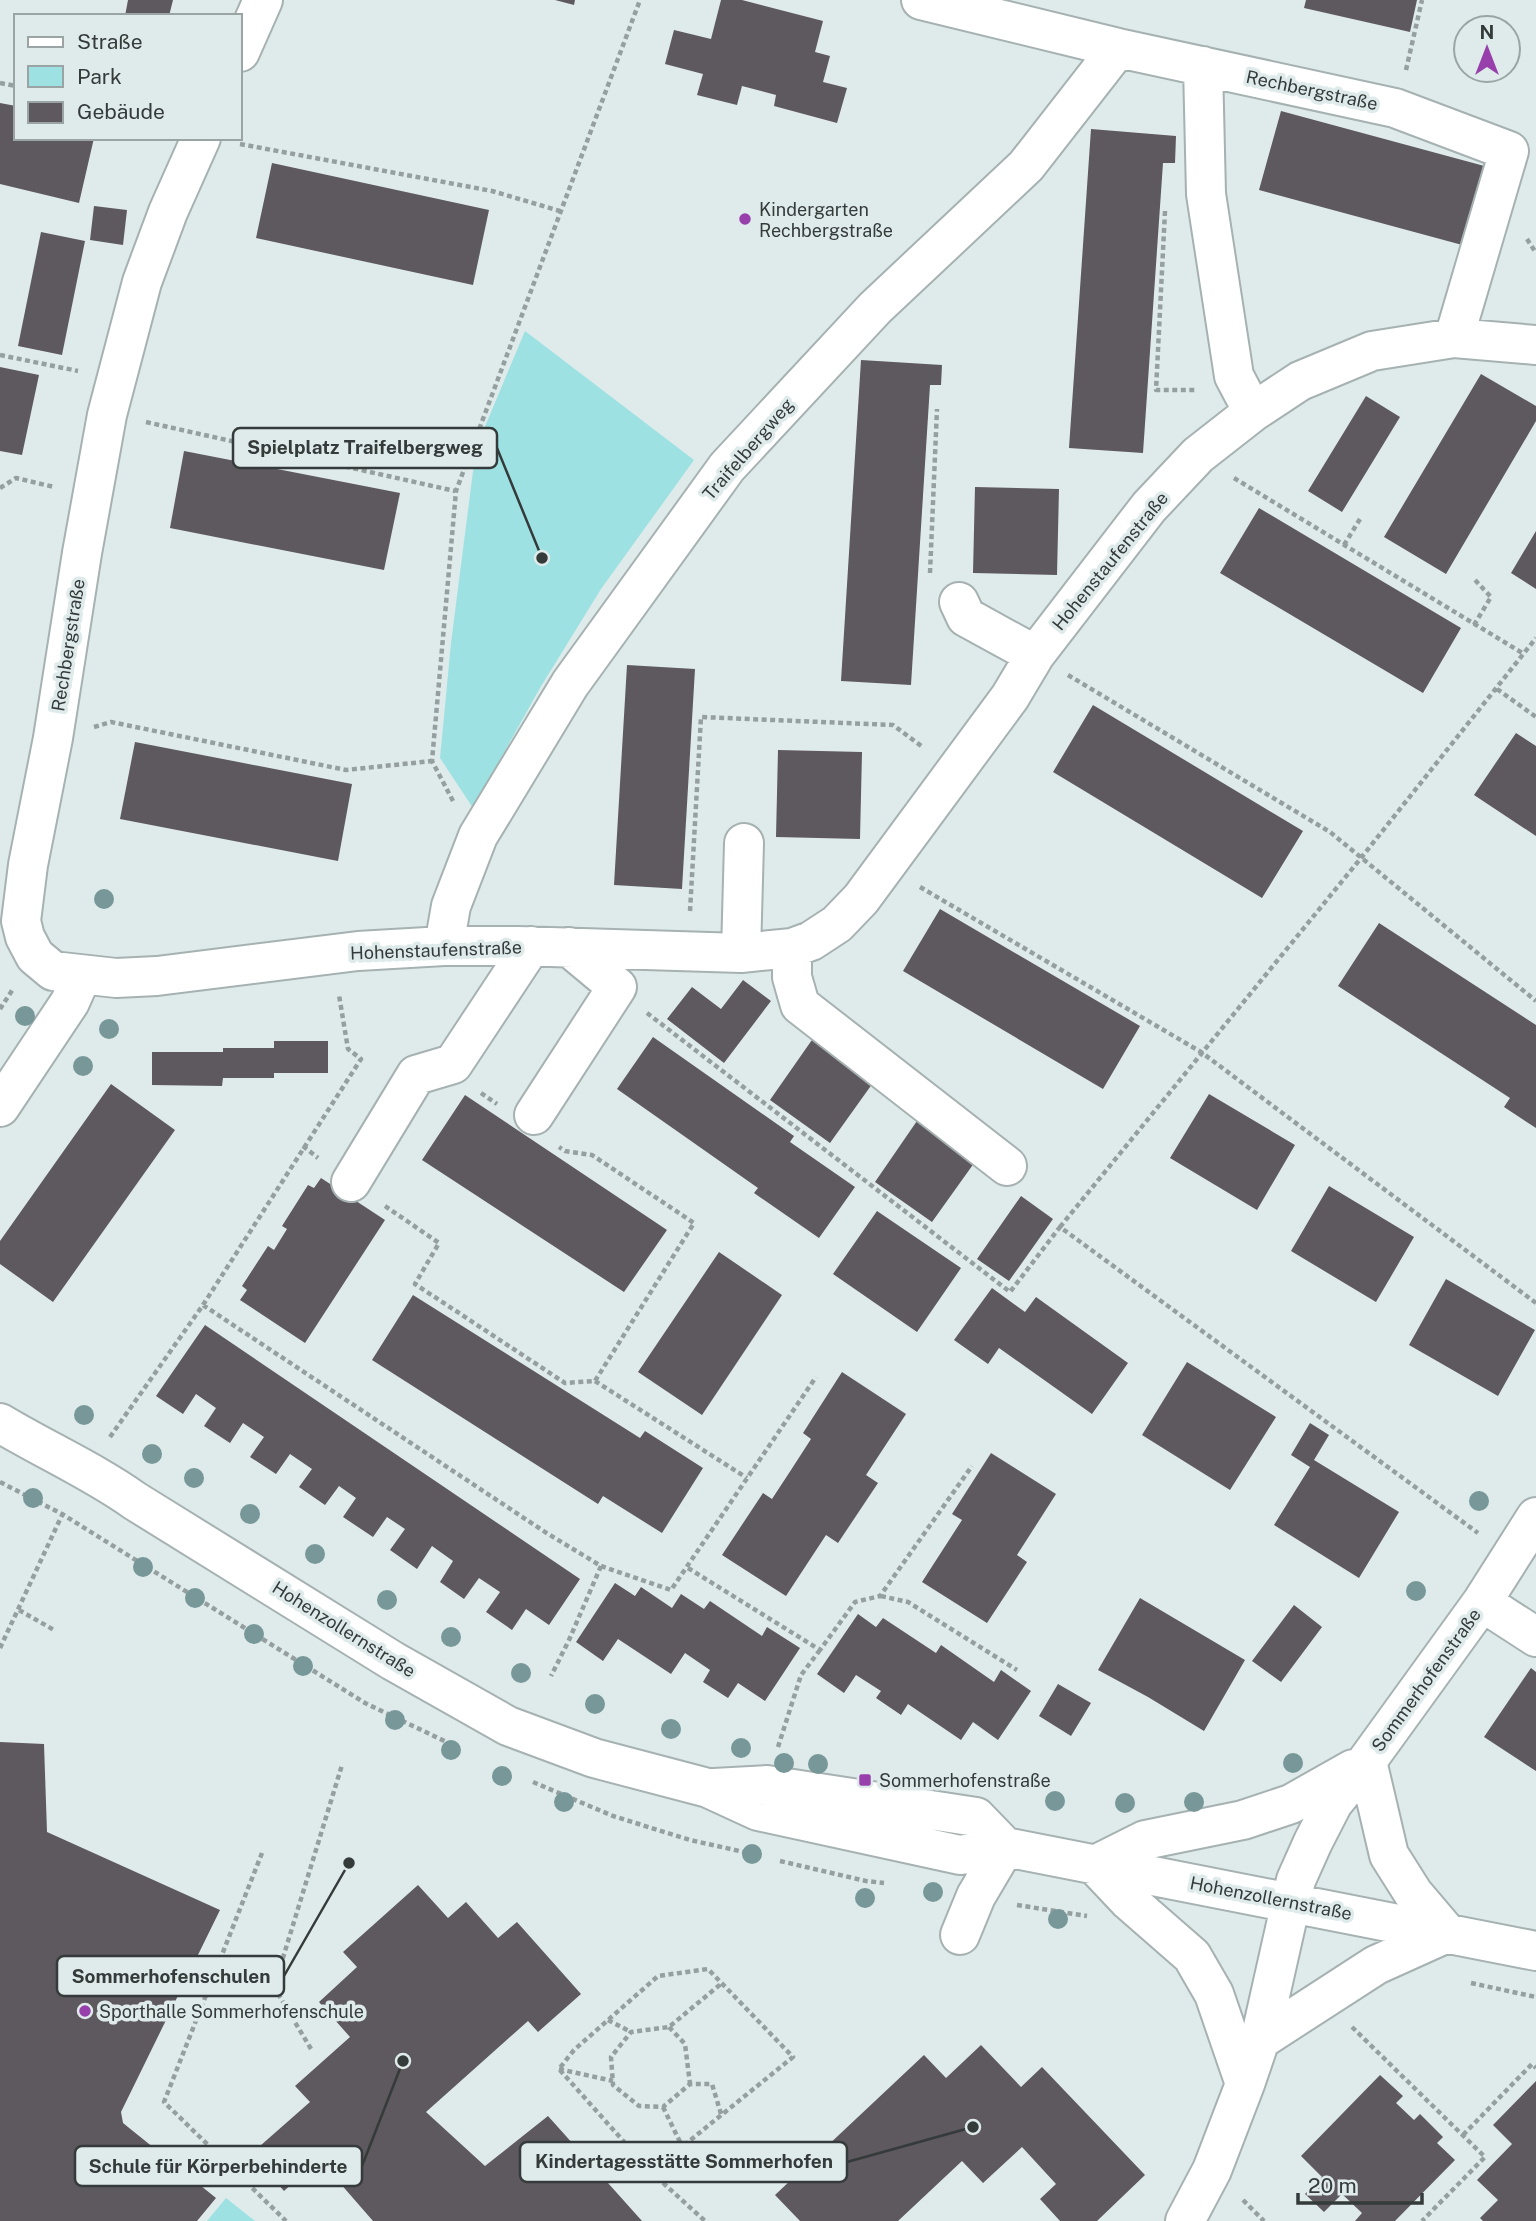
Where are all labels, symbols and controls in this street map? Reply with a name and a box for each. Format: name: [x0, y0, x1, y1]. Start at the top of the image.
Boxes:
legend: [14, 14, 242, 140]
north arrow: [1452, 14, 1522, 84]
text: N: [1480, 21, 1494, 43]
text: Straße: [77, 29, 143, 54]
text: Park: [77, 64, 122, 89]
street label: Rechbergstraße: [1244, 66, 1380, 114]
text: Gebäude: [77, 99, 165, 124]
place label: Kindergarten Rechbergstraße: [759, 199, 893, 241]
marker: Kindergarten Rechbergstraße: [737, 211, 753, 227]
street label: Traifelbergweg: [698, 394, 798, 504]
callout: Spielplatz Traifelbergweg: [233, 428, 497, 468]
text: Spielplatz Traifelbergweg: [247, 436, 483, 458]
street label: Hohenstaufenstraße: [1048, 488, 1172, 634]
street label: Rechbergstraße: [47, 577, 89, 713]
street label: Hohenstaufenstraße: [350, 937, 522, 963]
street label: Hohenzollernstraße: [269, 1576, 419, 1682]
street label: Sommerhofenstraße: [1367, 1604, 1485, 1756]
place label: Sommerhofenstraße: [879, 1770, 1051, 1791]
marker: Sommerhofenstraße: [857, 1772, 873, 1788]
street label: Hohenzollernstraße: [1188, 1872, 1354, 1924]
callout: Sommerhofenschulen: [57, 1956, 284, 1996]
text: Sommerhofenschulen: [71, 1965, 271, 1987]
place label: Sporthalle Sommerhofenschule: [99, 2001, 364, 2022]
marker: Sporthalle Sommerhofenschule: [77, 2003, 93, 2019]
callout: Kindertagesstätte Sommerhofen: [520, 2142, 847, 2182]
callout: Schule für Körperbehinderte: [75, 2146, 362, 2186]
text: Kindertagesstätte Sommerhofen: [535, 2150, 833, 2172]
text: Schule für Körperbehinderte: [89, 2155, 348, 2177]
scale bar: [1298, 2162, 1422, 2206]
text: 20 m: [1308, 2173, 1357, 2198]

